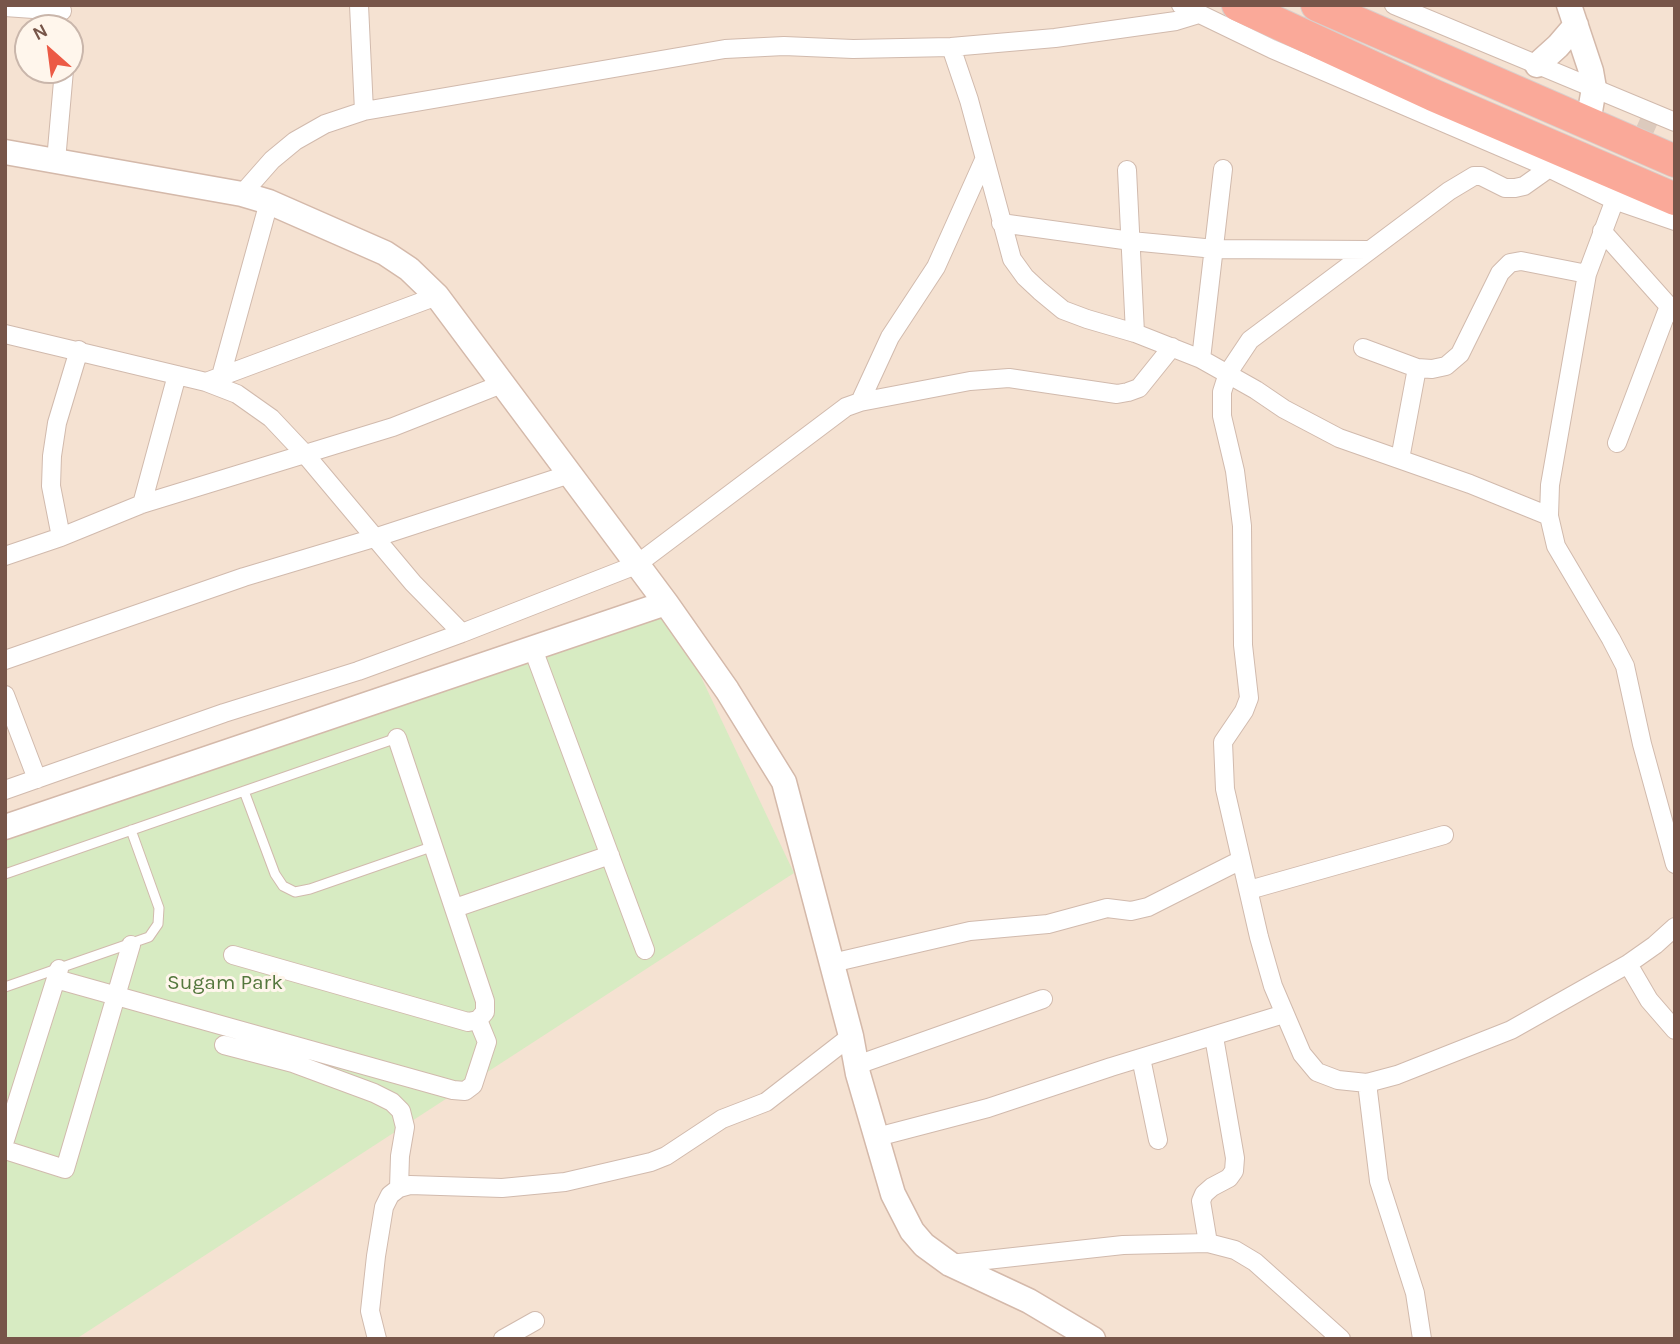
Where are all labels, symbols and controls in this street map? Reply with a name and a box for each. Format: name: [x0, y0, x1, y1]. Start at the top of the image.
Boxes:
north arrow: [14, 14, 84, 84]
text: N: [29, 19, 51, 45]
park label: Sugam Park: [167, 970, 283, 996]

